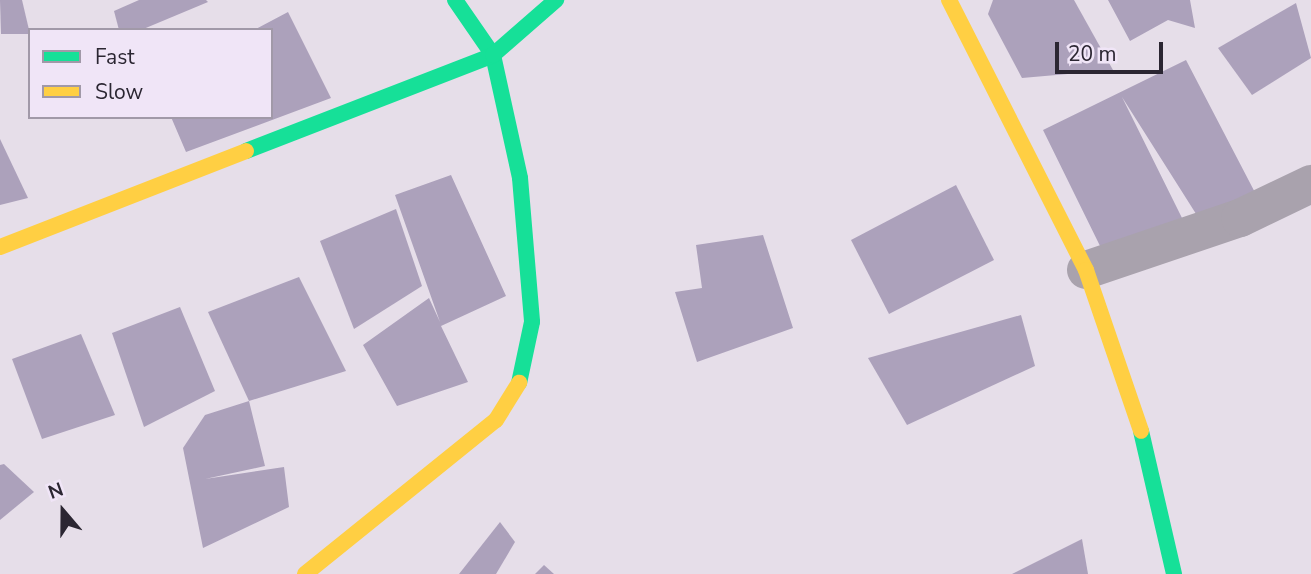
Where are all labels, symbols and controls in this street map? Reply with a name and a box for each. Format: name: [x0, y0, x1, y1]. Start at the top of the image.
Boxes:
legend: [28, 28, 273, 119]
scale bar: [1059, 28, 1168, 72]
text: 20 m: [1068, 40, 1117, 68]
text: Fast: [95, 43, 135, 71]
text: Slow: [95, 78, 143, 106]
north arrow: [28, 476, 98, 546]
text: N: [45, 477, 67, 506]

